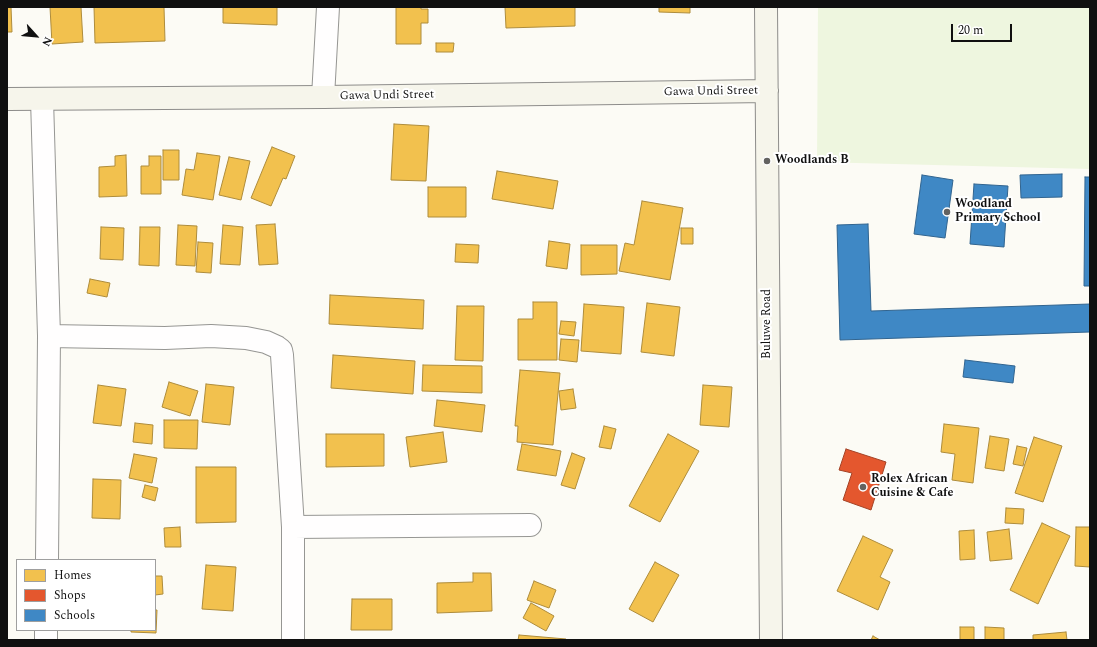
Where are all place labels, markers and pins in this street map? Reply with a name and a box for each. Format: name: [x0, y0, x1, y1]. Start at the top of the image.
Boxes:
place label: Woodlands B: [775, 154, 849, 168]
marker: Woodlands B: [762, 156, 772, 166]
place label: Woodland Primary School: [955, 198, 1041, 226]
marker: Woodland Primary School: [942, 207, 952, 217]
place label: Rolex African Cuisine & Cafe: [871, 473, 953, 501]
marker: Rolex African Cuisine & Cafe: [858, 482, 868, 492]

